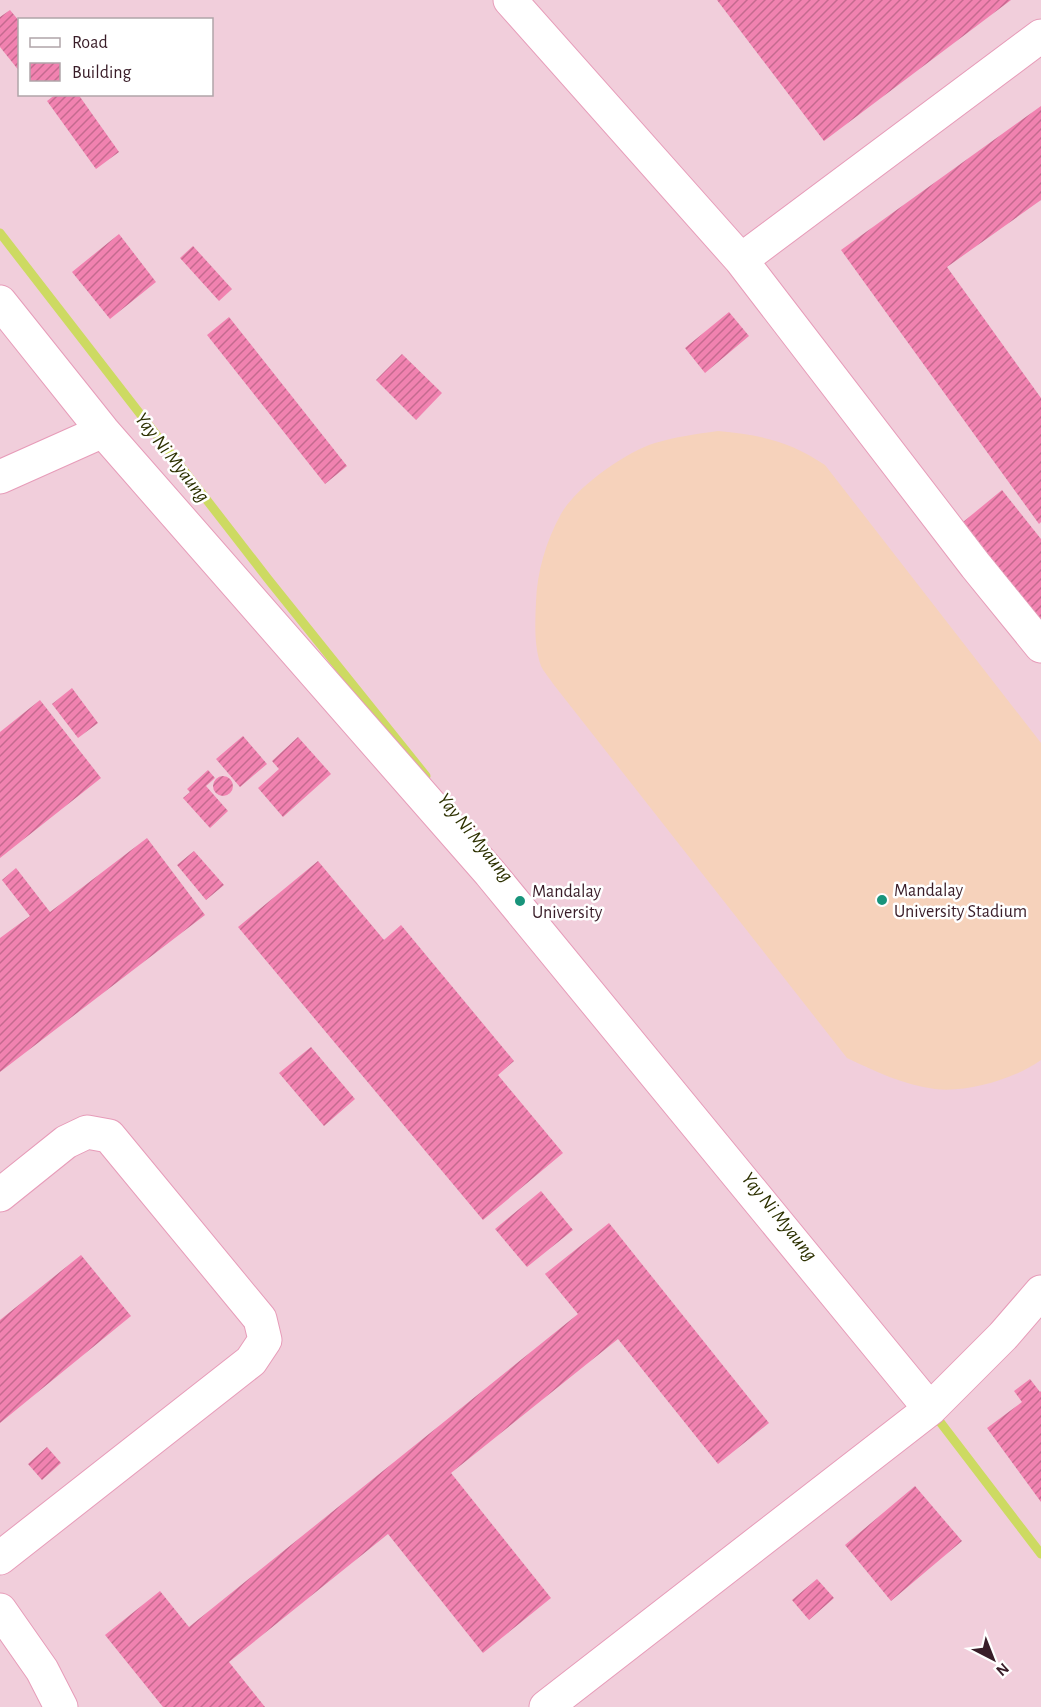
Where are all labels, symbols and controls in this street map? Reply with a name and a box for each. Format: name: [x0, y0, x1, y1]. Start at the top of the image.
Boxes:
legend: [18, 18, 213, 96]
text: Road: [72, 34, 108, 52]
text: Building: [72, 64, 132, 82]
water label: Yay Ni Myaung: [131, 409, 213, 506]
water label: Yay Ni Myaung: [434, 789, 517, 886]
place label: Mandalay University Stadium: [894, 882, 1027, 921]
place label: Mandalay University: [532, 883, 603, 922]
marker: Mandalay University Stadium: [875, 893, 889, 907]
marker: Mandalay University: [513, 894, 527, 908]
water label: Yay Ni Myaung: [738, 1168, 821, 1265]
north arrow: [963, 1629, 1023, 1689]
text: N: [993, 1660, 1012, 1679]

